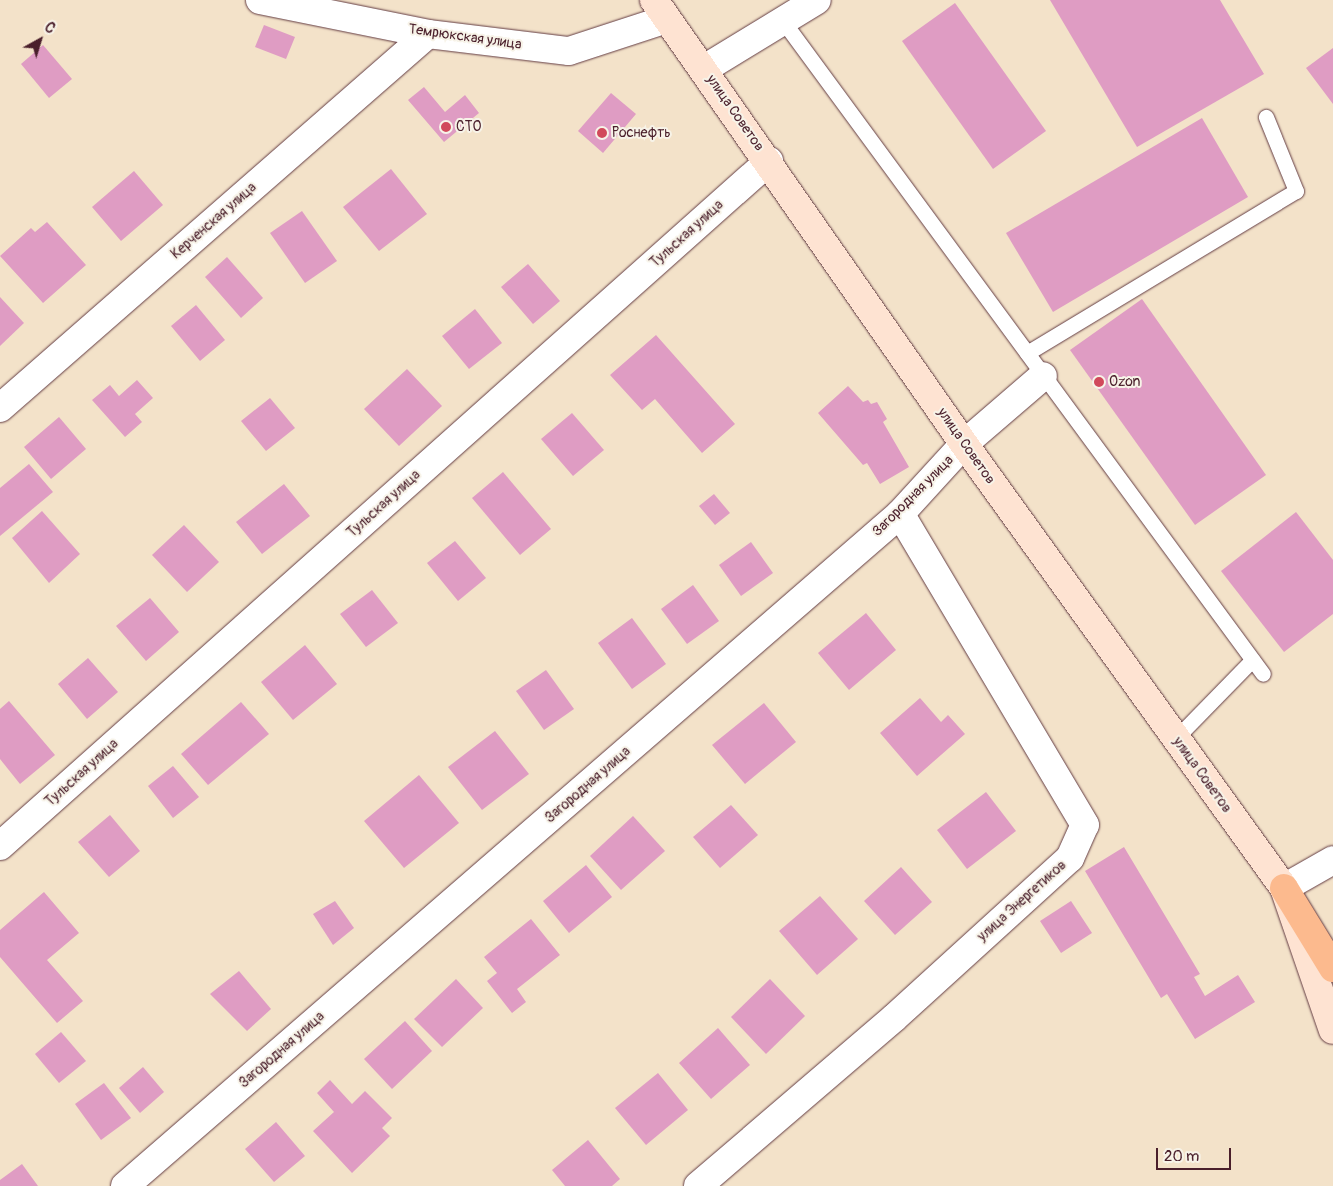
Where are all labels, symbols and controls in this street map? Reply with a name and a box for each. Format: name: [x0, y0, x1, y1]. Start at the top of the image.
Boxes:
north arrow: [15, 15, 65, 65]
text: С: [41, 19, 58, 37]
street label: Темрюкская улица: [407, 21, 523, 53]
street label: улица Советов: [703, 72, 767, 154]
place label: СТО: [456, 119, 481, 135]
marker: СТО: [440, 121, 452, 133]
place label: Роснефть: [612, 125, 671, 141]
marker: Роснефть: [596, 127, 608, 139]
street label: Керченская улица: [168, 179, 260, 263]
street label: Тульская улица: [647, 197, 727, 271]
place label: Ozon: [1109, 374, 1140, 390]
marker: Ozon: [1093, 376, 1105, 388]
street label: улица Советов: [934, 405, 998, 487]
street label: Загородная улица: [869, 452, 957, 540]
street label: Тульская улица: [344, 467, 424, 541]
street label: улица Советов: [1169, 734, 1235, 816]
street label: Тульская улица: [42, 736, 122, 810]
street label: Загородная улица: [542, 743, 634, 827]
street label: улица Энергетиков: [974, 857, 1070, 945]
street label: Загородная улица: [236, 1008, 328, 1092]
scale bar: [1158, 1138, 1233, 1170]
text: 20 m: [1164, 1147, 1199, 1166]

